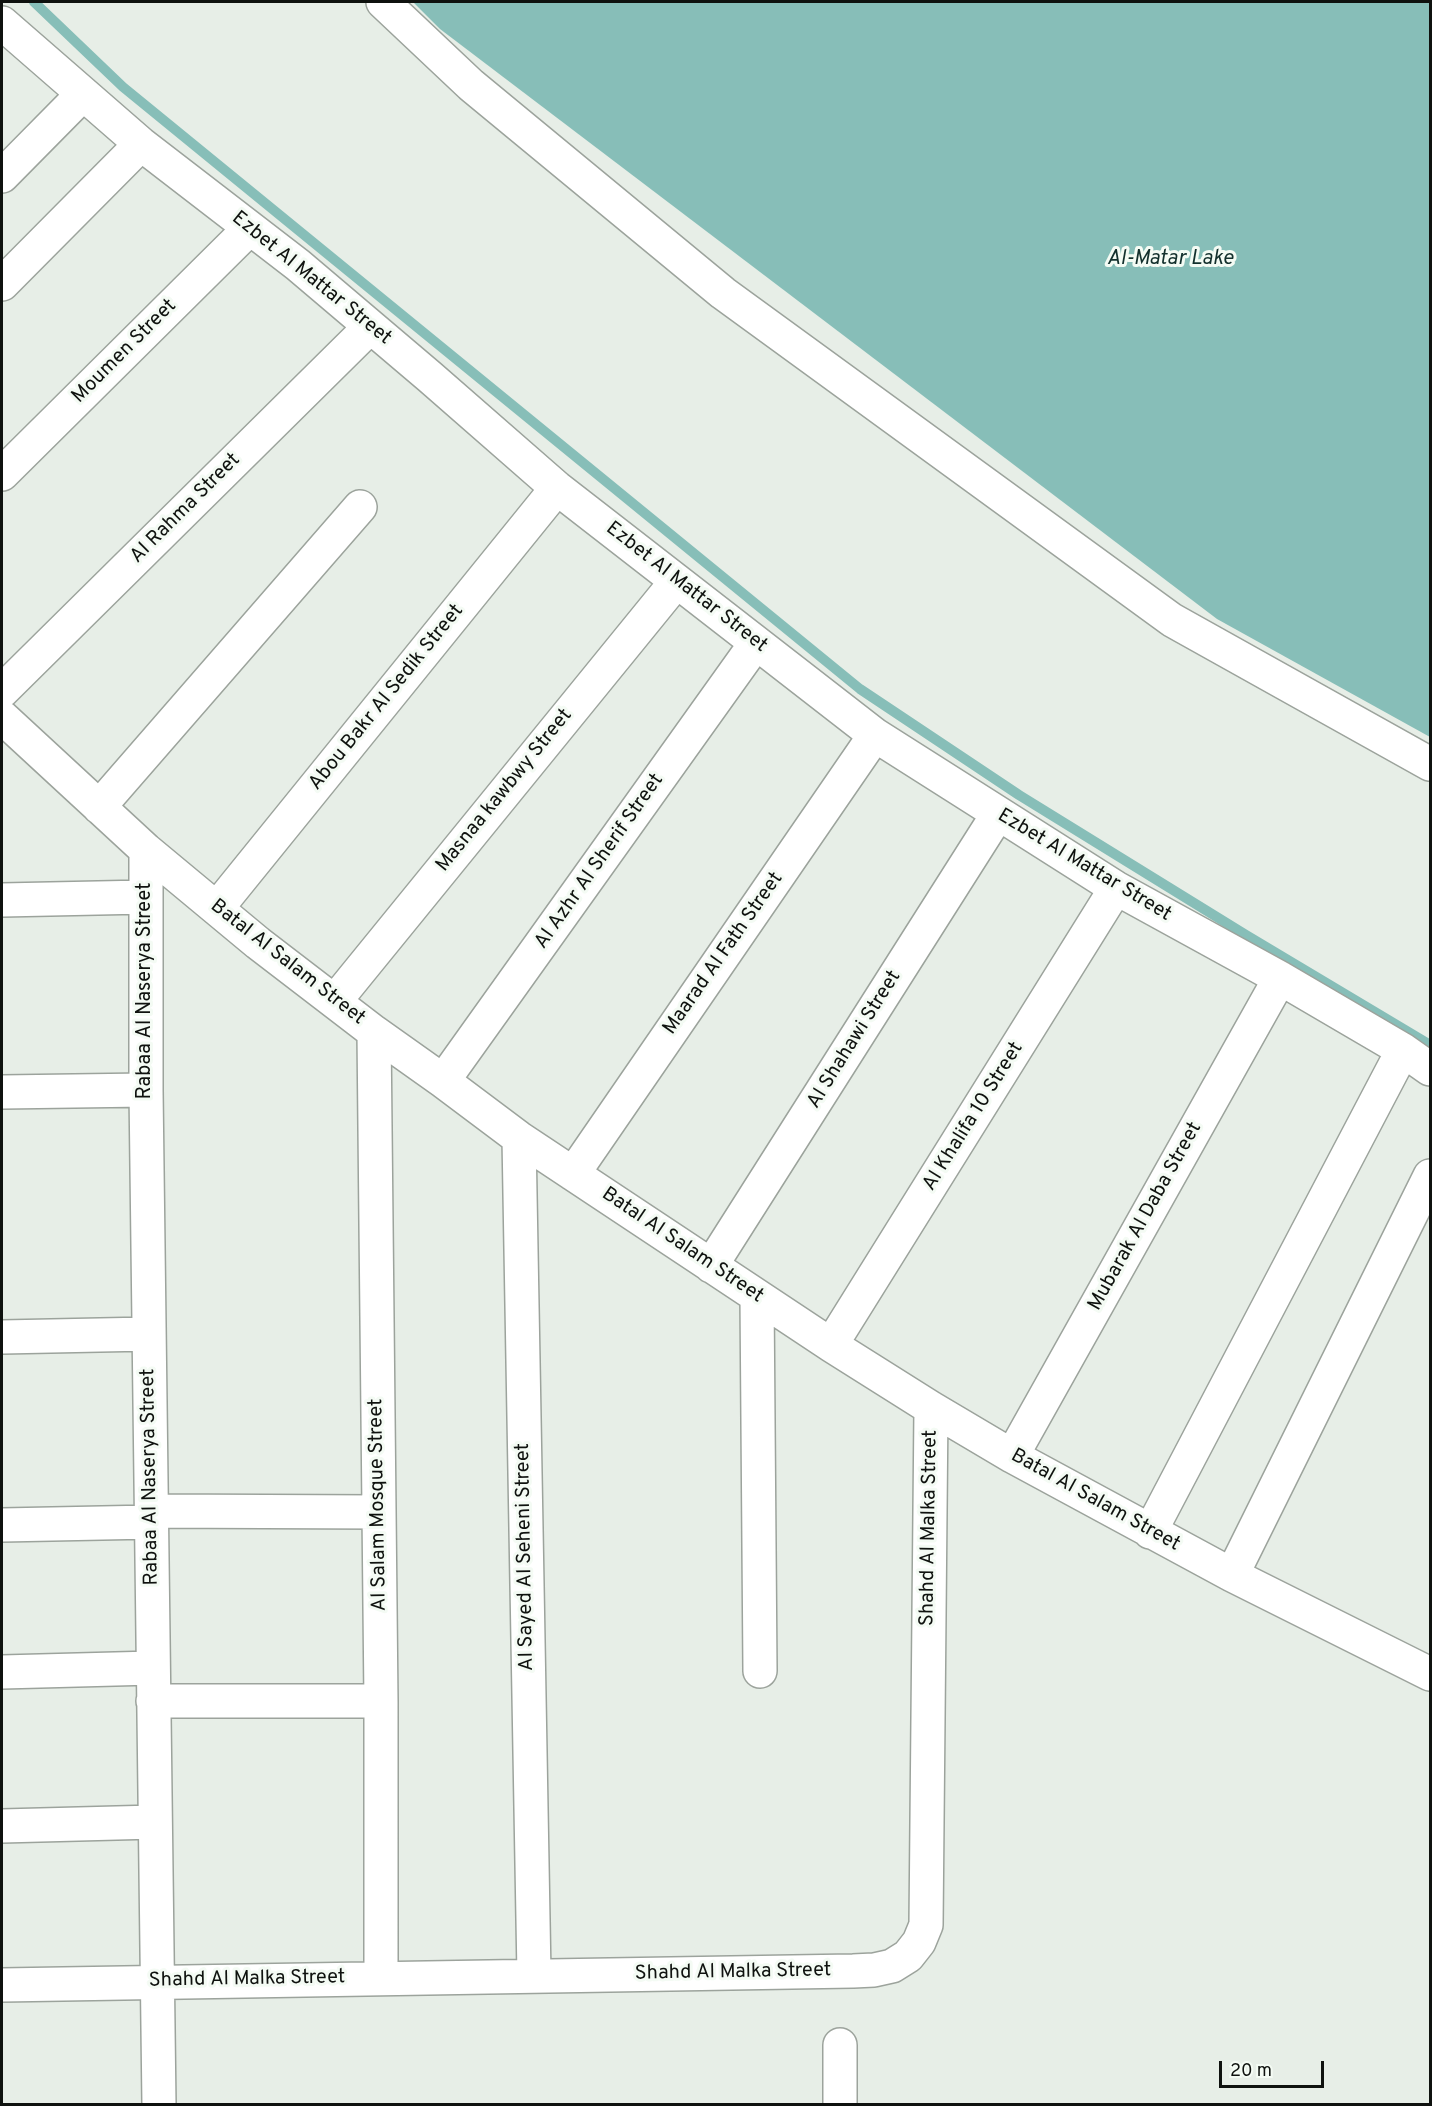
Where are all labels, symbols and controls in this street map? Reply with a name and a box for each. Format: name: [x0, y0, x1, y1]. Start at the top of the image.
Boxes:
street label: Ezbet Al Mattar Street: [226, 207, 396, 351]
water label: Al-Matar Lake: [1107, 247, 1233, 273]
street label: Moumen Street: [68, 295, 182, 409]
street label: Al Rahma Street: [126, 449, 246, 569]
street label: Ezbet Al Mattar Street: [600, 517, 772, 659]
street label: Abou Bakr Al Sedik Street: [305, 600, 469, 796]
street label: Masnaa kawbwy Street: [432, 705, 578, 877]
street label: Al Azhr Al Sherif Street: [530, 770, 670, 954]
street label: Ezbet Al Mattar Street: [993, 805, 1175, 927]
street label: Maarad Al Fath Street: [659, 868, 789, 1040]
street label: Rabaa Al Naserya Street: [134, 882, 158, 1100]
street label: Batal Al Salam Street: [205, 895, 369, 1031]
street label: Al Shahawi Street: [803, 967, 907, 1113]
street label: Al Khalifa 10 Street: [919, 1038, 1029, 1196]
street label: Mubarak Al Daba Street: [1084, 1118, 1208, 1316]
street label: Batal Al Salam Street: [596, 1183, 768, 1309]
street label: Rabaa Al Naserya Street: [137, 1368, 165, 1586]
street label: Al Salam Mosque Street: [365, 1398, 393, 1612]
street label: Shahd Al Malka Street: [916, 1430, 944, 1626]
street label: Al Sayed Al Seheni Street: [512, 1443, 540, 1671]
street label: Batal Al Salam Street: [1006, 1444, 1184, 1558]
street label: Shahd Al Malka Street: [635, 1959, 831, 1987]
street label: Shahd Al Malka Street: [149, 1966, 345, 1994]
scale bar: [1222, 2049, 1327, 2087]
text: 20 m: [1230, 2060, 1272, 2083]

